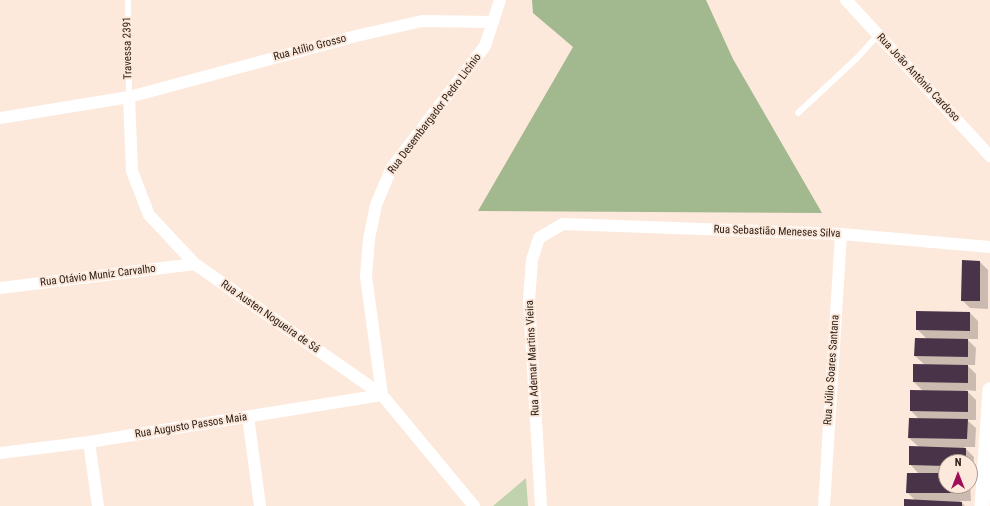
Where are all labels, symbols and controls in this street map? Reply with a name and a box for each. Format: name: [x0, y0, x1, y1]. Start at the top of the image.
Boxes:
street label: Travessa 2391: [121, 16, 135, 80]
street label: Rua João Antônio Cardoso: [874, 31, 962, 125]
street label: Rua Atílio Grosso: [272, 32, 348, 64]
street label: Rua Desembargador Pedro Licínio: [385, 51, 485, 177]
street label: Rua Sebastião Meneses Silva: [713, 223, 841, 241]
street label: Rua Otávio Muniz Carvalho: [39, 262, 157, 290]
street label: Rua Austen Nogueira de Sá: [218, 278, 322, 356]
street label: Rua Ademar Martins Vieira: [523, 300, 543, 416]
street label: Rua Júlio Soares Santana: [822, 314, 842, 426]
street label: Rua Augusto Passos Maia: [134, 411, 248, 441]
north arrow: [938, 454, 978, 494]
text: N: [955, 456, 961, 469]

